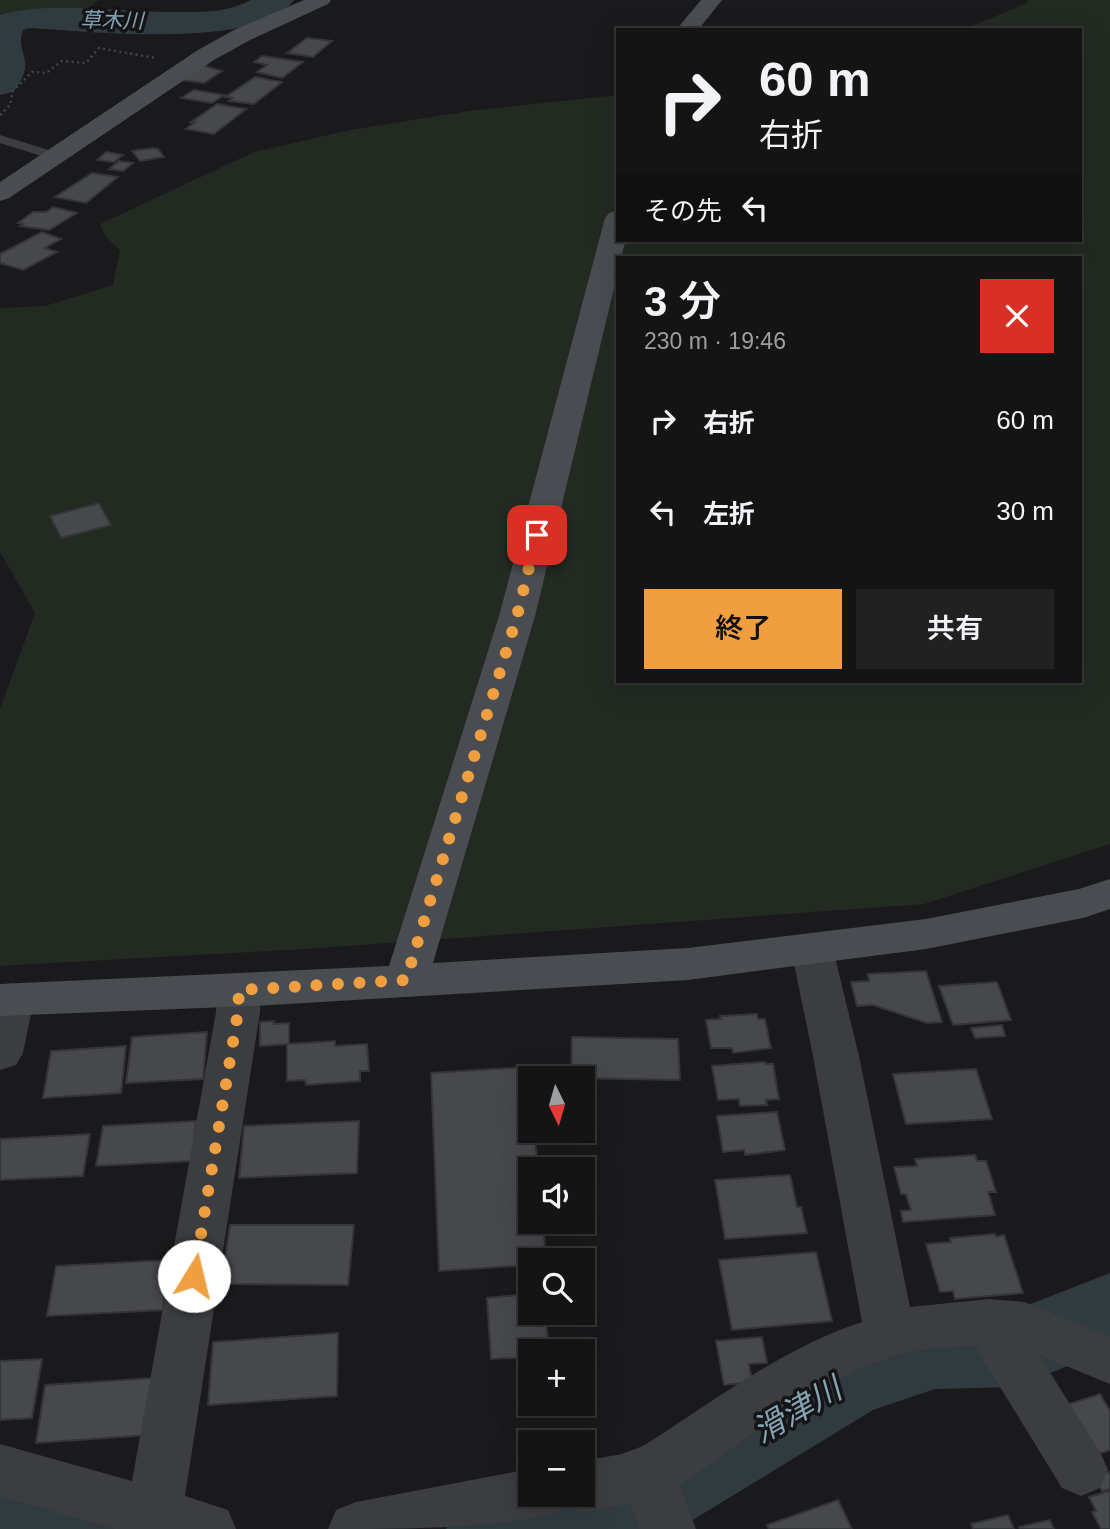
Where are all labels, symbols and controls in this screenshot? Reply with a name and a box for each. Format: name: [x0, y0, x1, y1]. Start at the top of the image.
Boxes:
water label: 草木川: [80, 8, 146, 32]
text: 60 m: [759, 52, 871, 106]
icon: right: [644, 56, 735, 147]
text: 右折: [759, 117, 823, 153]
icon: left: [736, 189, 774, 227]
text: その先: [644, 196, 722, 226]
text: 3 分: [644, 278, 721, 325]
button: close: [980, 279, 1054, 353]
text: 230 m · 19:46: [644, 328, 786, 354]
icon: right: [644, 402, 682, 440]
text: 60 m: [996, 405, 1054, 435]
text: 右折: [703, 408, 755, 438]
icon: left: [644, 493, 682, 531]
text: 30 m: [996, 496, 1054, 526]
text: 左折: [703, 499, 755, 529]
pin: [507, 505, 567, 565]
icon: arrive: [518, 516, 556, 554]
button: 終了: [644, 589, 842, 669]
button: 共有: [856, 589, 1054, 669]
north arrow: [518, 1066, 595, 1143]
map controls: [518, 1066, 595, 1507]
button: sound: [518, 1157, 595, 1234]
position arrow: [157, 1239, 231, 1313]
button: search: [518, 1248, 595, 1325]
button: +: [518, 1339, 595, 1416]
water label: 滑津川: [746, 1369, 850, 1450]
button: −: [518, 1430, 595, 1507]

